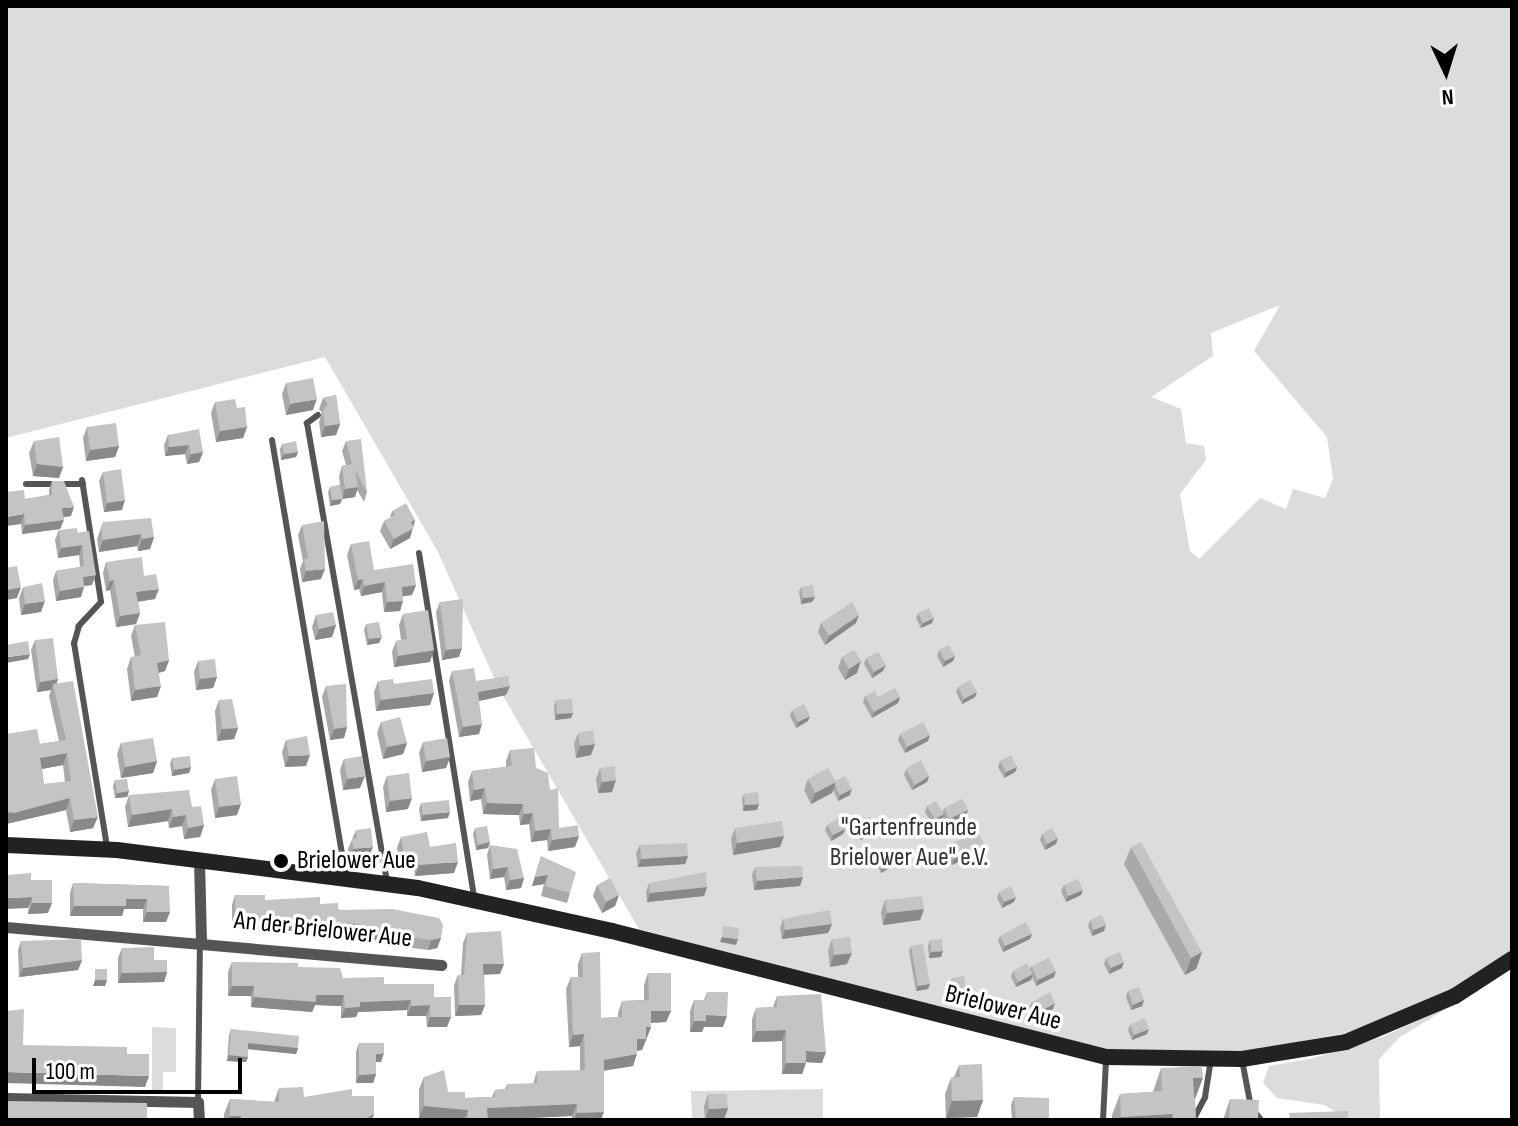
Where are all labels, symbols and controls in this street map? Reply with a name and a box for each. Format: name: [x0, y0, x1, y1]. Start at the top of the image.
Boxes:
north arrow: [1406, 32, 1486, 112]
text: N: [1441, 83, 1455, 110]
park label: "Gartenfreunde Brielower Aue" e.V.: [830, 812, 988, 874]
place label: Brielower Aue: [297, 845, 416, 877]
marker: Brielower Aue: [272, 852, 290, 870]
street label: An der Brielower Aue: [233, 905, 413, 955]
street label: Brielower Aue: [942, 978, 1064, 1038]
scale bar: [36, 1042, 246, 1092]
text: 100 m: [46, 1057, 95, 1086]

